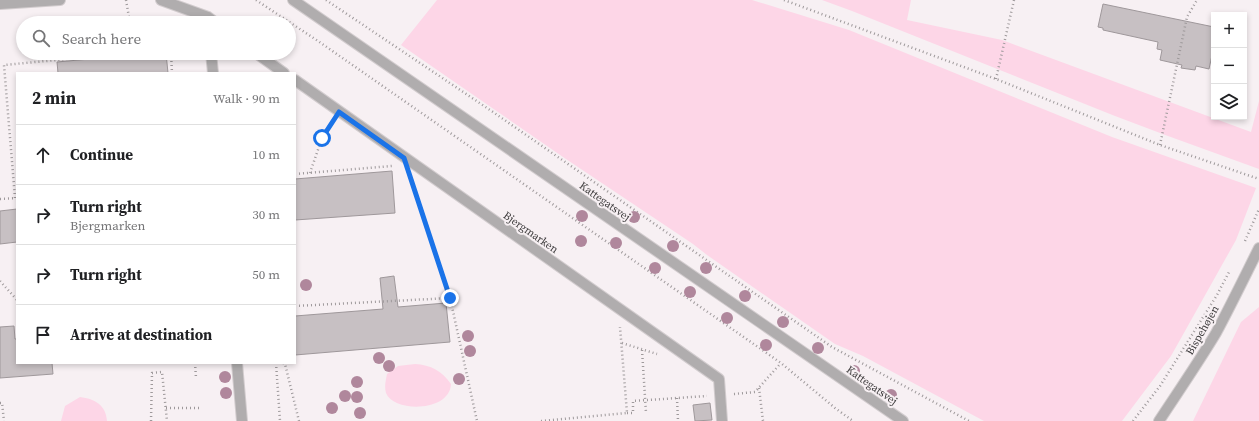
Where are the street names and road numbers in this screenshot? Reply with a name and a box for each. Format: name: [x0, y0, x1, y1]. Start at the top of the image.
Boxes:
street label: Kattegatsvej: [576, 178, 633, 225]
street label: Bjergmarken: [500, 208, 561, 257]
street label: Bispehøjen: [1182, 303, 1223, 358]
street label: Kattegatsvej: [843, 362, 900, 409]

